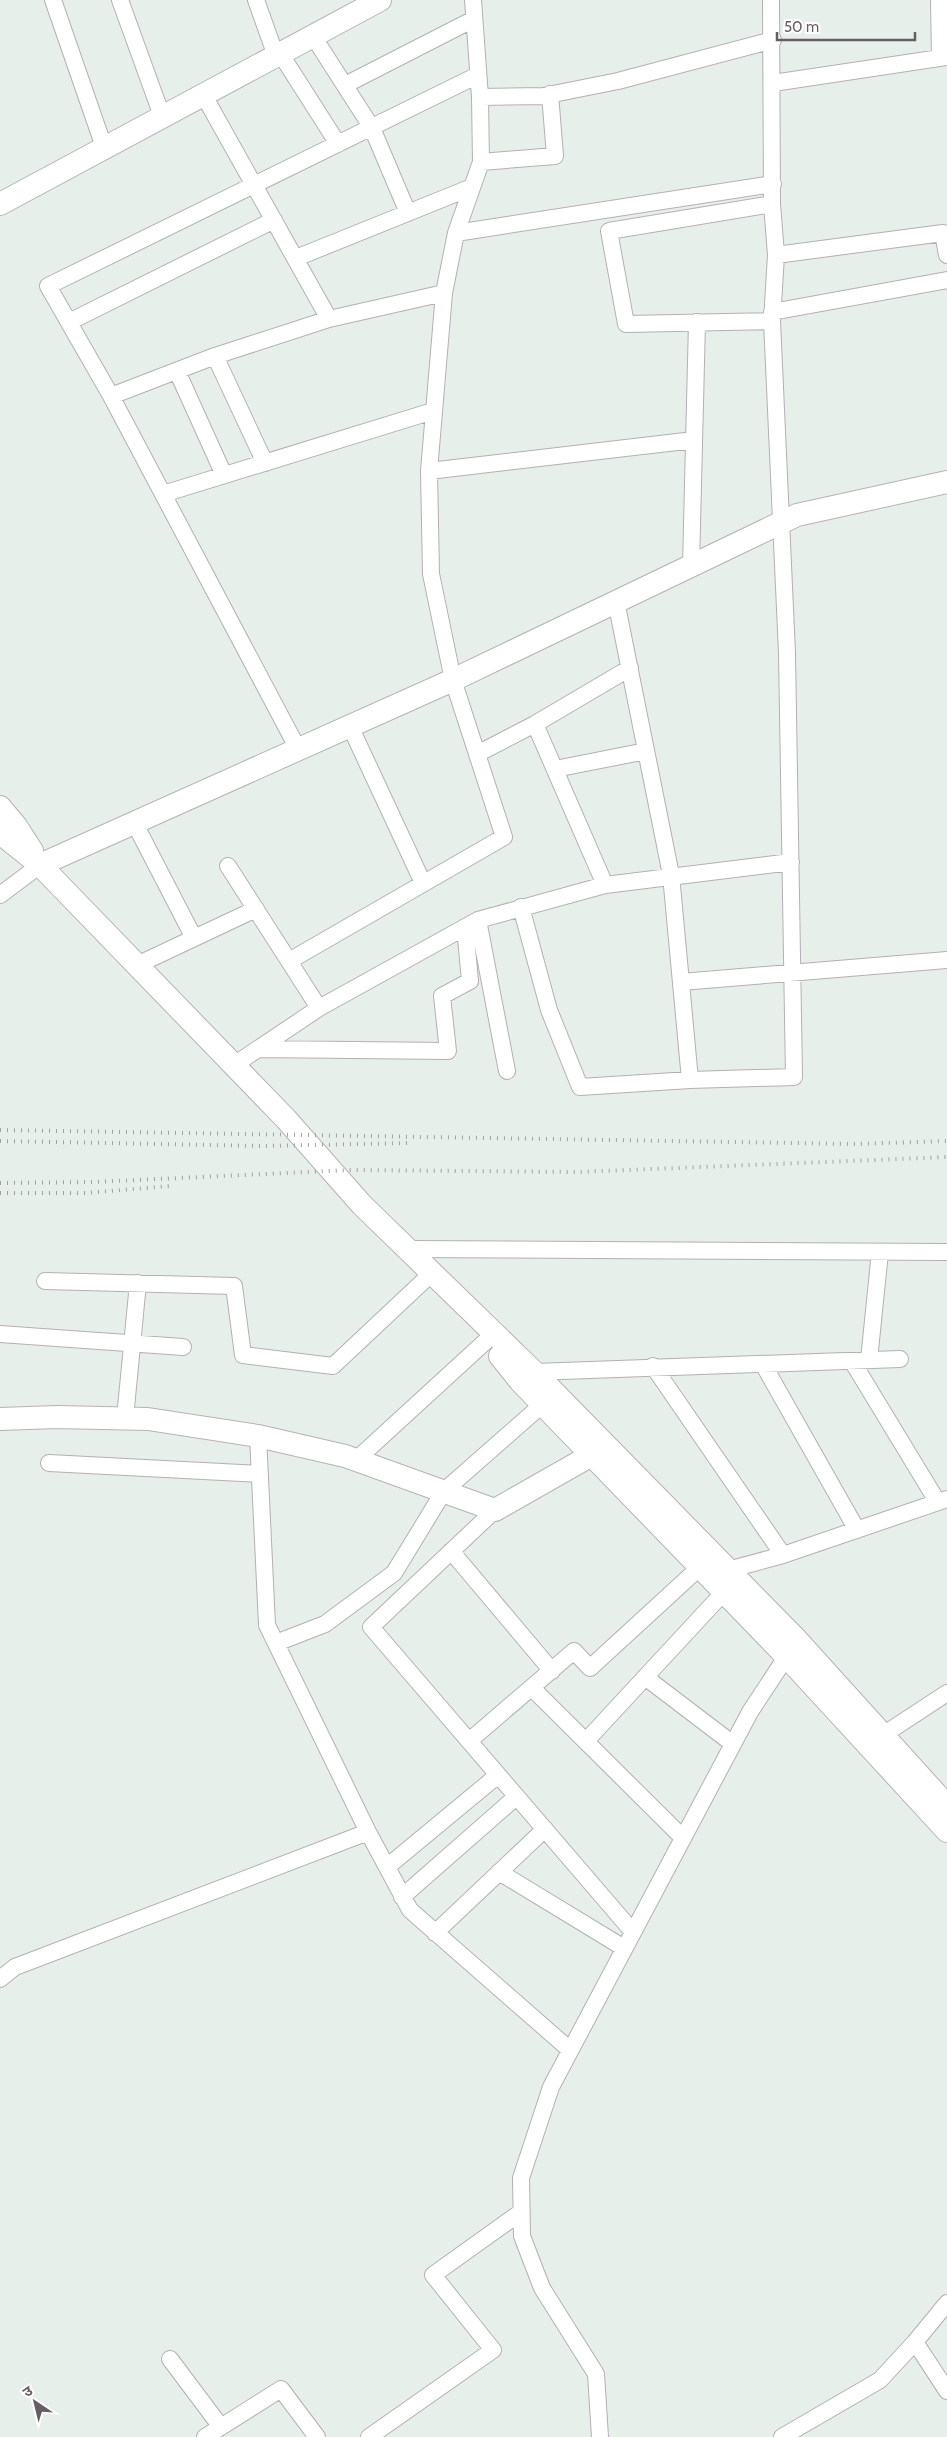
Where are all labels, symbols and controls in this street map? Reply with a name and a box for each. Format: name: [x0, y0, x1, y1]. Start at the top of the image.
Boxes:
scale bar: [777, 10, 914, 42]
text: 50 m: [784, 18, 819, 36]
north arrow: [10, 2377, 60, 2427]
text: उ: [19, 2381, 37, 2401]

